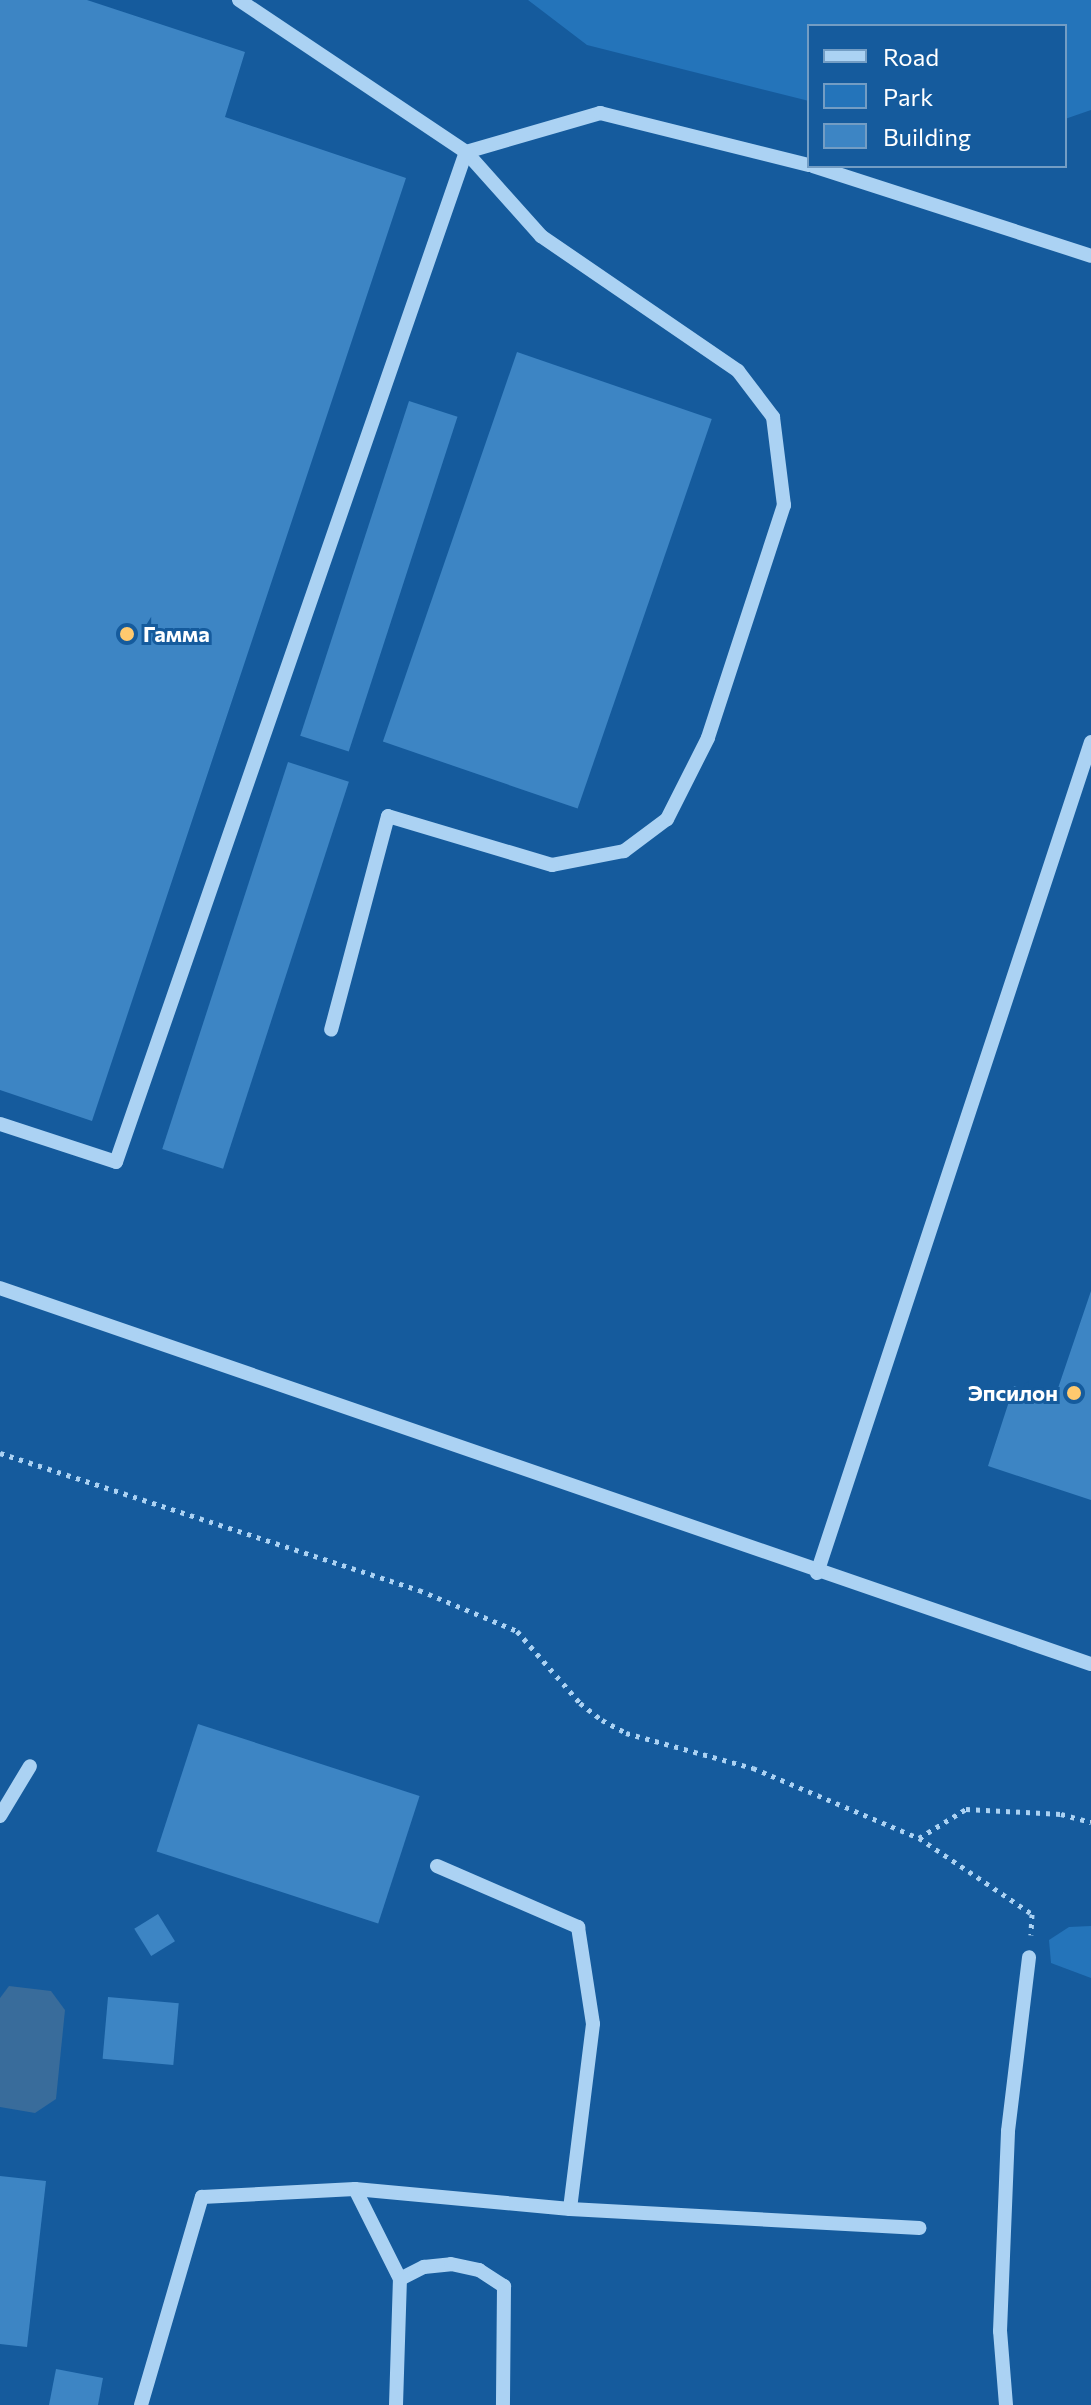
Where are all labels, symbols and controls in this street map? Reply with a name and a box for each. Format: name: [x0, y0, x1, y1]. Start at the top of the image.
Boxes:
legend: [807, 24, 1067, 168]
text: Road: [883, 42, 939, 71]
text: Park: [883, 82, 933, 111]
text: Building: [883, 122, 971, 151]
place label: Гамма: [143, 621, 210, 647]
marker: Гамма: [118, 625, 136, 643]
place label: Эпсилон: [968, 1380, 1058, 1406]
marker: Эпсилон: [1065, 1384, 1083, 1402]

